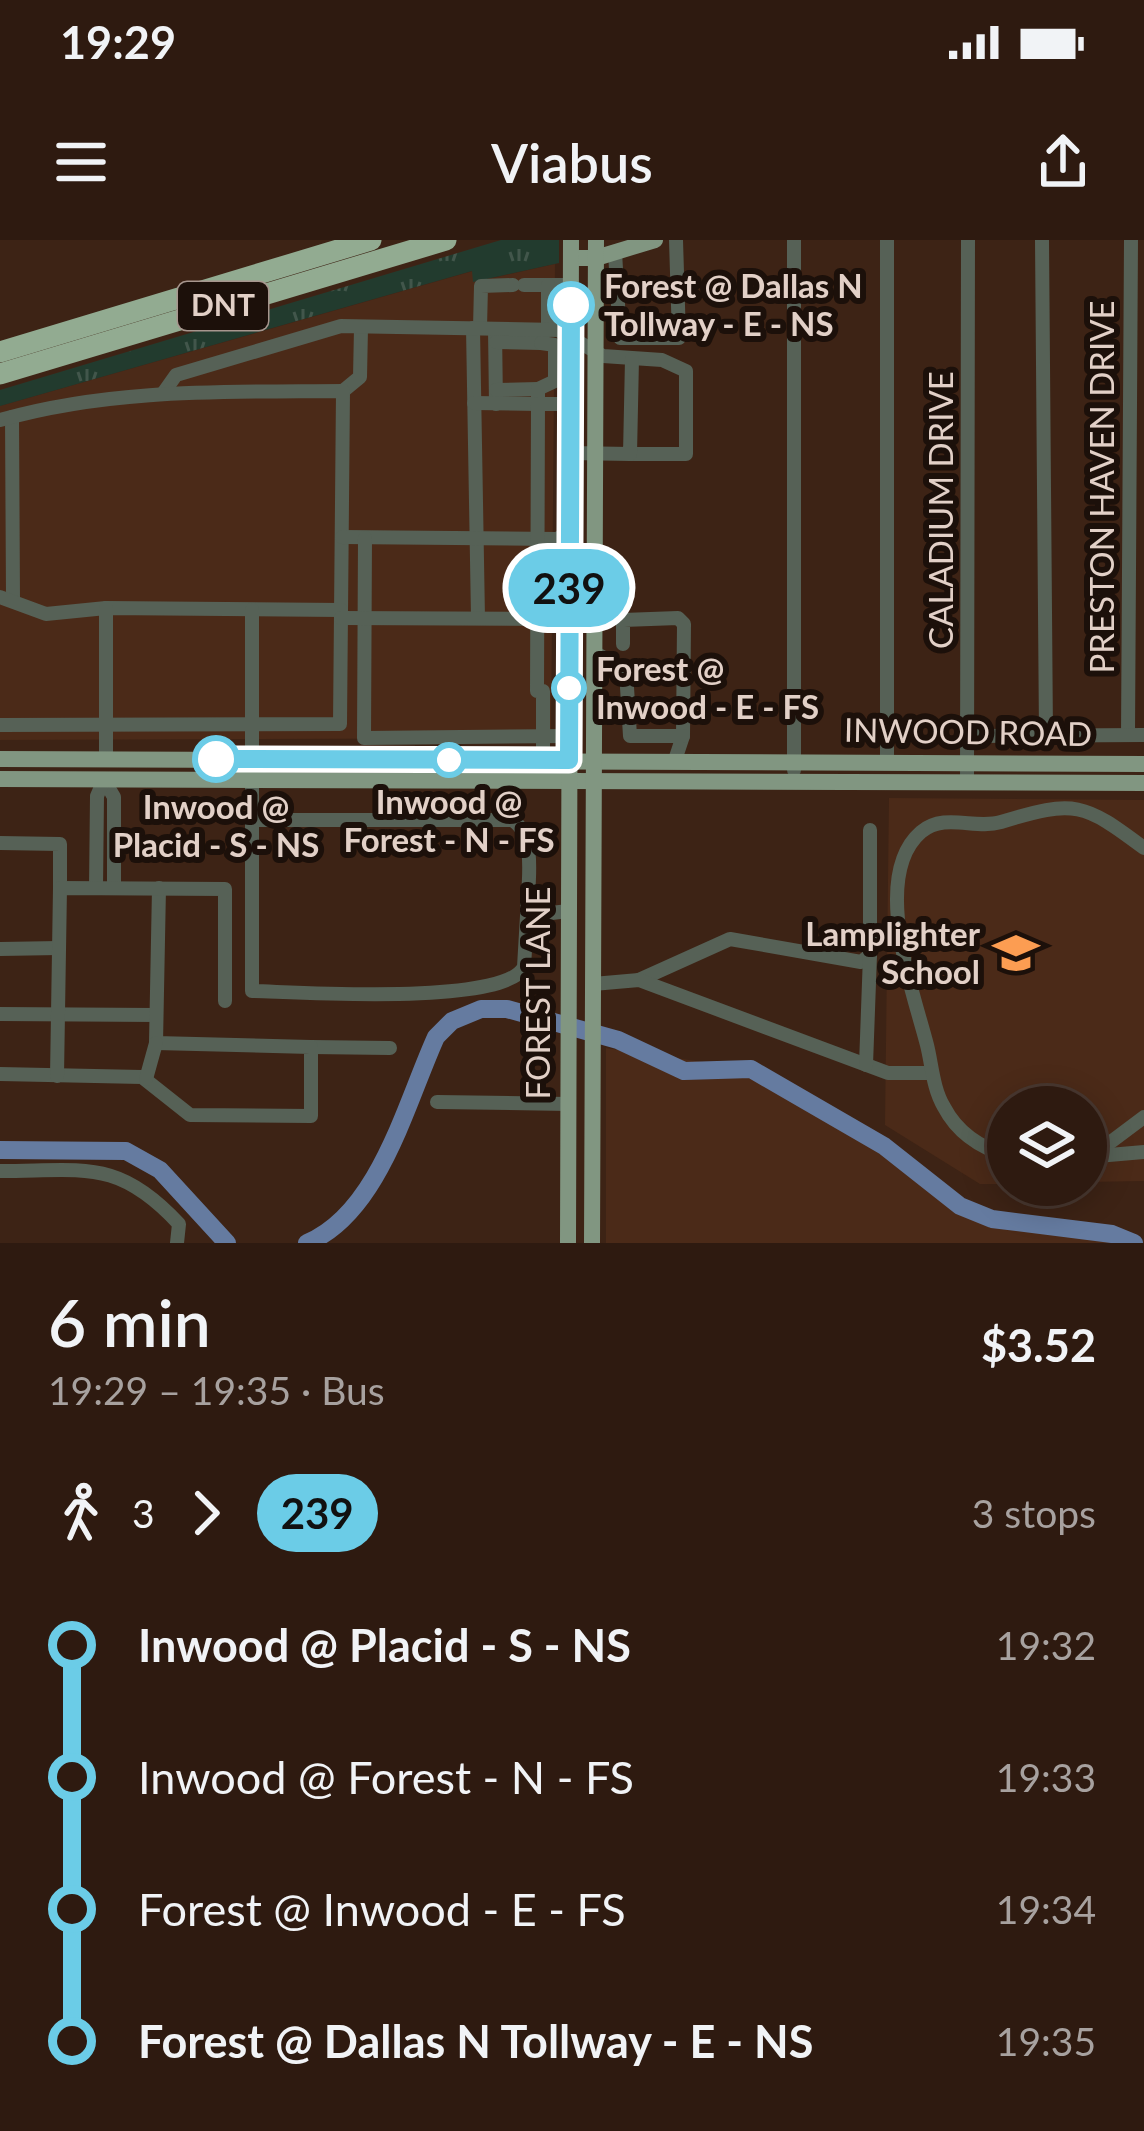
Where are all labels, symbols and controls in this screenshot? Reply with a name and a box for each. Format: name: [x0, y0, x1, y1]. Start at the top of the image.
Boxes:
text: 19:29: [60, 15, 176, 69]
icon: menu: [48, 129, 114, 195]
icon: share: [1030, 129, 1096, 195]
text: Viabus: [491, 130, 653, 195]
place label: Forest @ Dallas N Tollway - E - NS: [604, 265, 863, 343]
road number: DNT: [178, 282, 268, 330]
marker: Forest @ Dallas N Tollway - E - NS: [549, 283, 593, 327]
street label: PRESTON HAVEN DRIVE: [1081, 300, 1121, 674]
street label: CALADIUM DRIVE: [920, 371, 960, 649]
line badge: 239: [500, 549, 638, 627]
text: 239: [532, 563, 606, 613]
place label: Forest @ Inwood - E - FS: [596, 648, 819, 726]
marker: Forest @ Inwood - E - FS: [553, 672, 585, 704]
street label: INWOOD ROAD: [844, 709, 1093, 753]
marker: Inwood @ Placid - S - NS: [194, 737, 238, 781]
marker: Inwood @ Forest - N - FS: [433, 744, 465, 776]
place label: Inwood @ Forest - N - FS: [343, 781, 555, 859]
place label: Inwood @ Placid - S - NS: [113, 786, 319, 864]
street label: FOREST LANE: [517, 887, 557, 1099]
place label: Lamplighter School: [805, 913, 981, 991]
school or university icon: Lamplighter School: [991, 928, 1041, 978]
map controls: [987, 1086, 1107, 1206]
button: layers: [987, 1086, 1107, 1206]
text: 6 min: [48, 1282, 211, 1361]
text: $3.52: [981, 1318, 1096, 1372]
text: 19:29 – 19:35 · Bus: [48, 1367, 385, 1413]
icon: walk: [48, 1480, 114, 1546]
icon: forward: [173, 1480, 239, 1546]
text: 239: [281, 1488, 354, 1538]
text: 3: [132, 1490, 155, 1536]
text: 3 stops: [972, 1490, 1096, 1536]
text: Inwood @ Placid - S - NS: [138, 1618, 631, 1672]
text: 19:32: [996, 1622, 1096, 1668]
text: Inwood @ Forest - N - FS: [138, 1750, 634, 1804]
text: 19:33: [996, 1754, 1096, 1800]
text: Forest @ Inwood - E - FS: [138, 1882, 626, 1936]
text: 19:34: [996, 1886, 1096, 1932]
text: Forest @ Dallas N Tollway - E - NS: [138, 2014, 813, 2068]
text: 19:35: [996, 2018, 1096, 2064]

